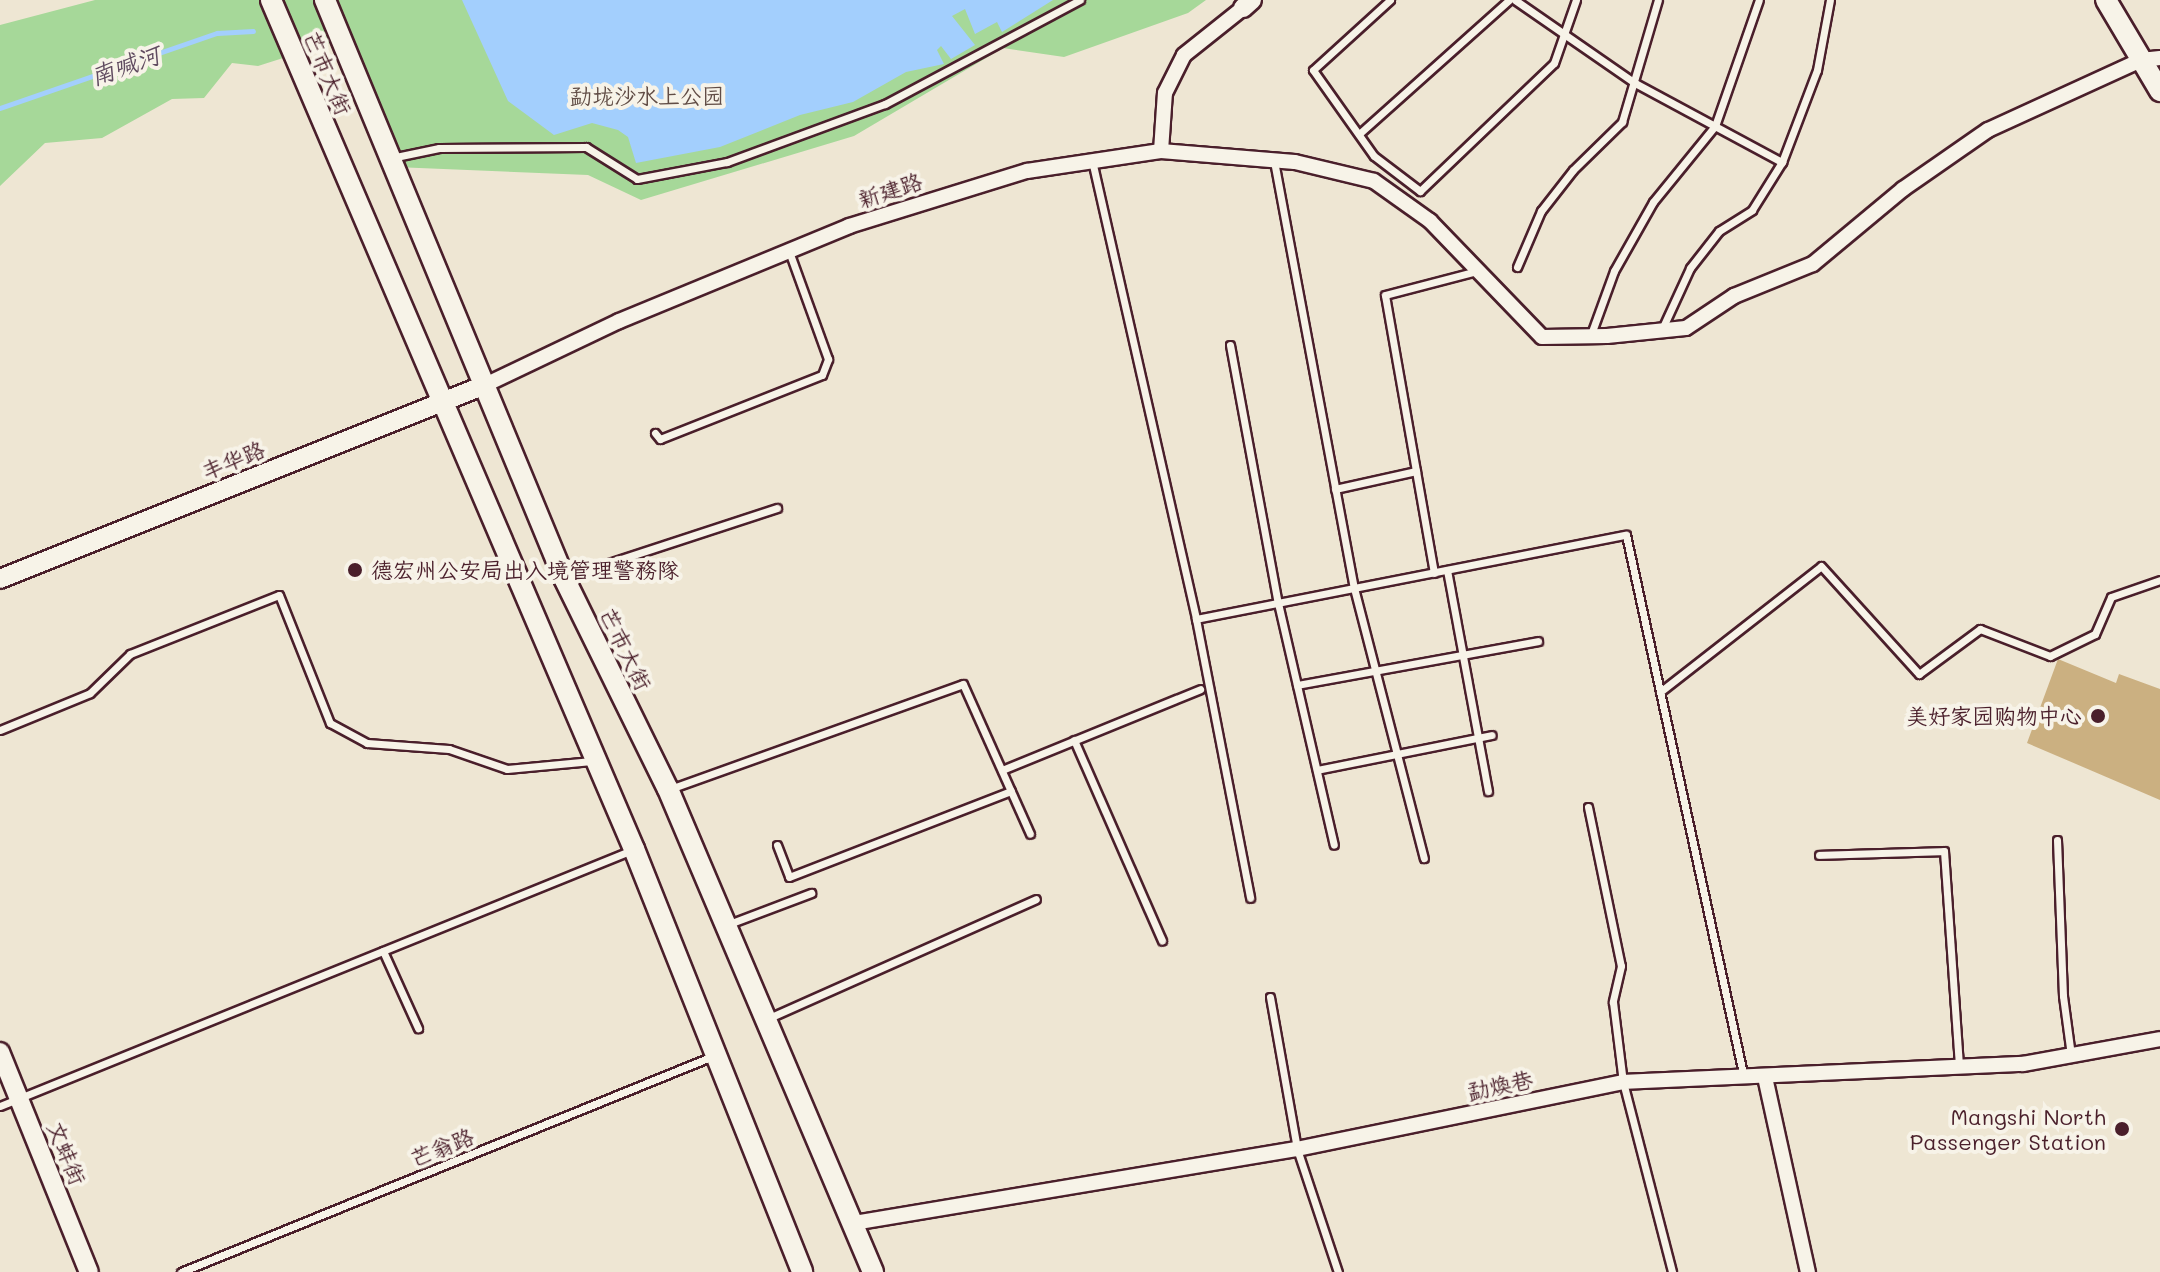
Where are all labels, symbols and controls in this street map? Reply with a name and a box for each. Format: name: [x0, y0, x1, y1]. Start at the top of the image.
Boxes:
street label: 芒市大街: [299, 27, 357, 119]
water label: 南喊河: [86, 40, 164, 90]
park label: 勐垅沙水上公园: [570, 83, 724, 109]
street label: 新建路: [855, 167, 925, 213]
street label: 丰华路: [197, 435, 269, 485]
place label: 德宏州公安局出入境管理警務隊: [371, 557, 679, 583]
marker: 德宏州公安局出入境管理警務隊: [346, 561, 364, 579]
street label: 芒市大街: [595, 604, 657, 694]
place label: 美好家园购物中心: [1906, 703, 2082, 729]
marker: 美好家园购物中心: [2089, 707, 2107, 725]
street label: 勐焕巷: [1465, 1065, 1535, 1105]
place label: Mangshi North Passenger Station: [1910, 1103, 2106, 1154]
street label: 文蚌街: [42, 1117, 92, 1189]
marker: Mangshi North Passenger Station: [2113, 1120, 2131, 1138]
street label: 芒翁路: [406, 1122, 478, 1172]

